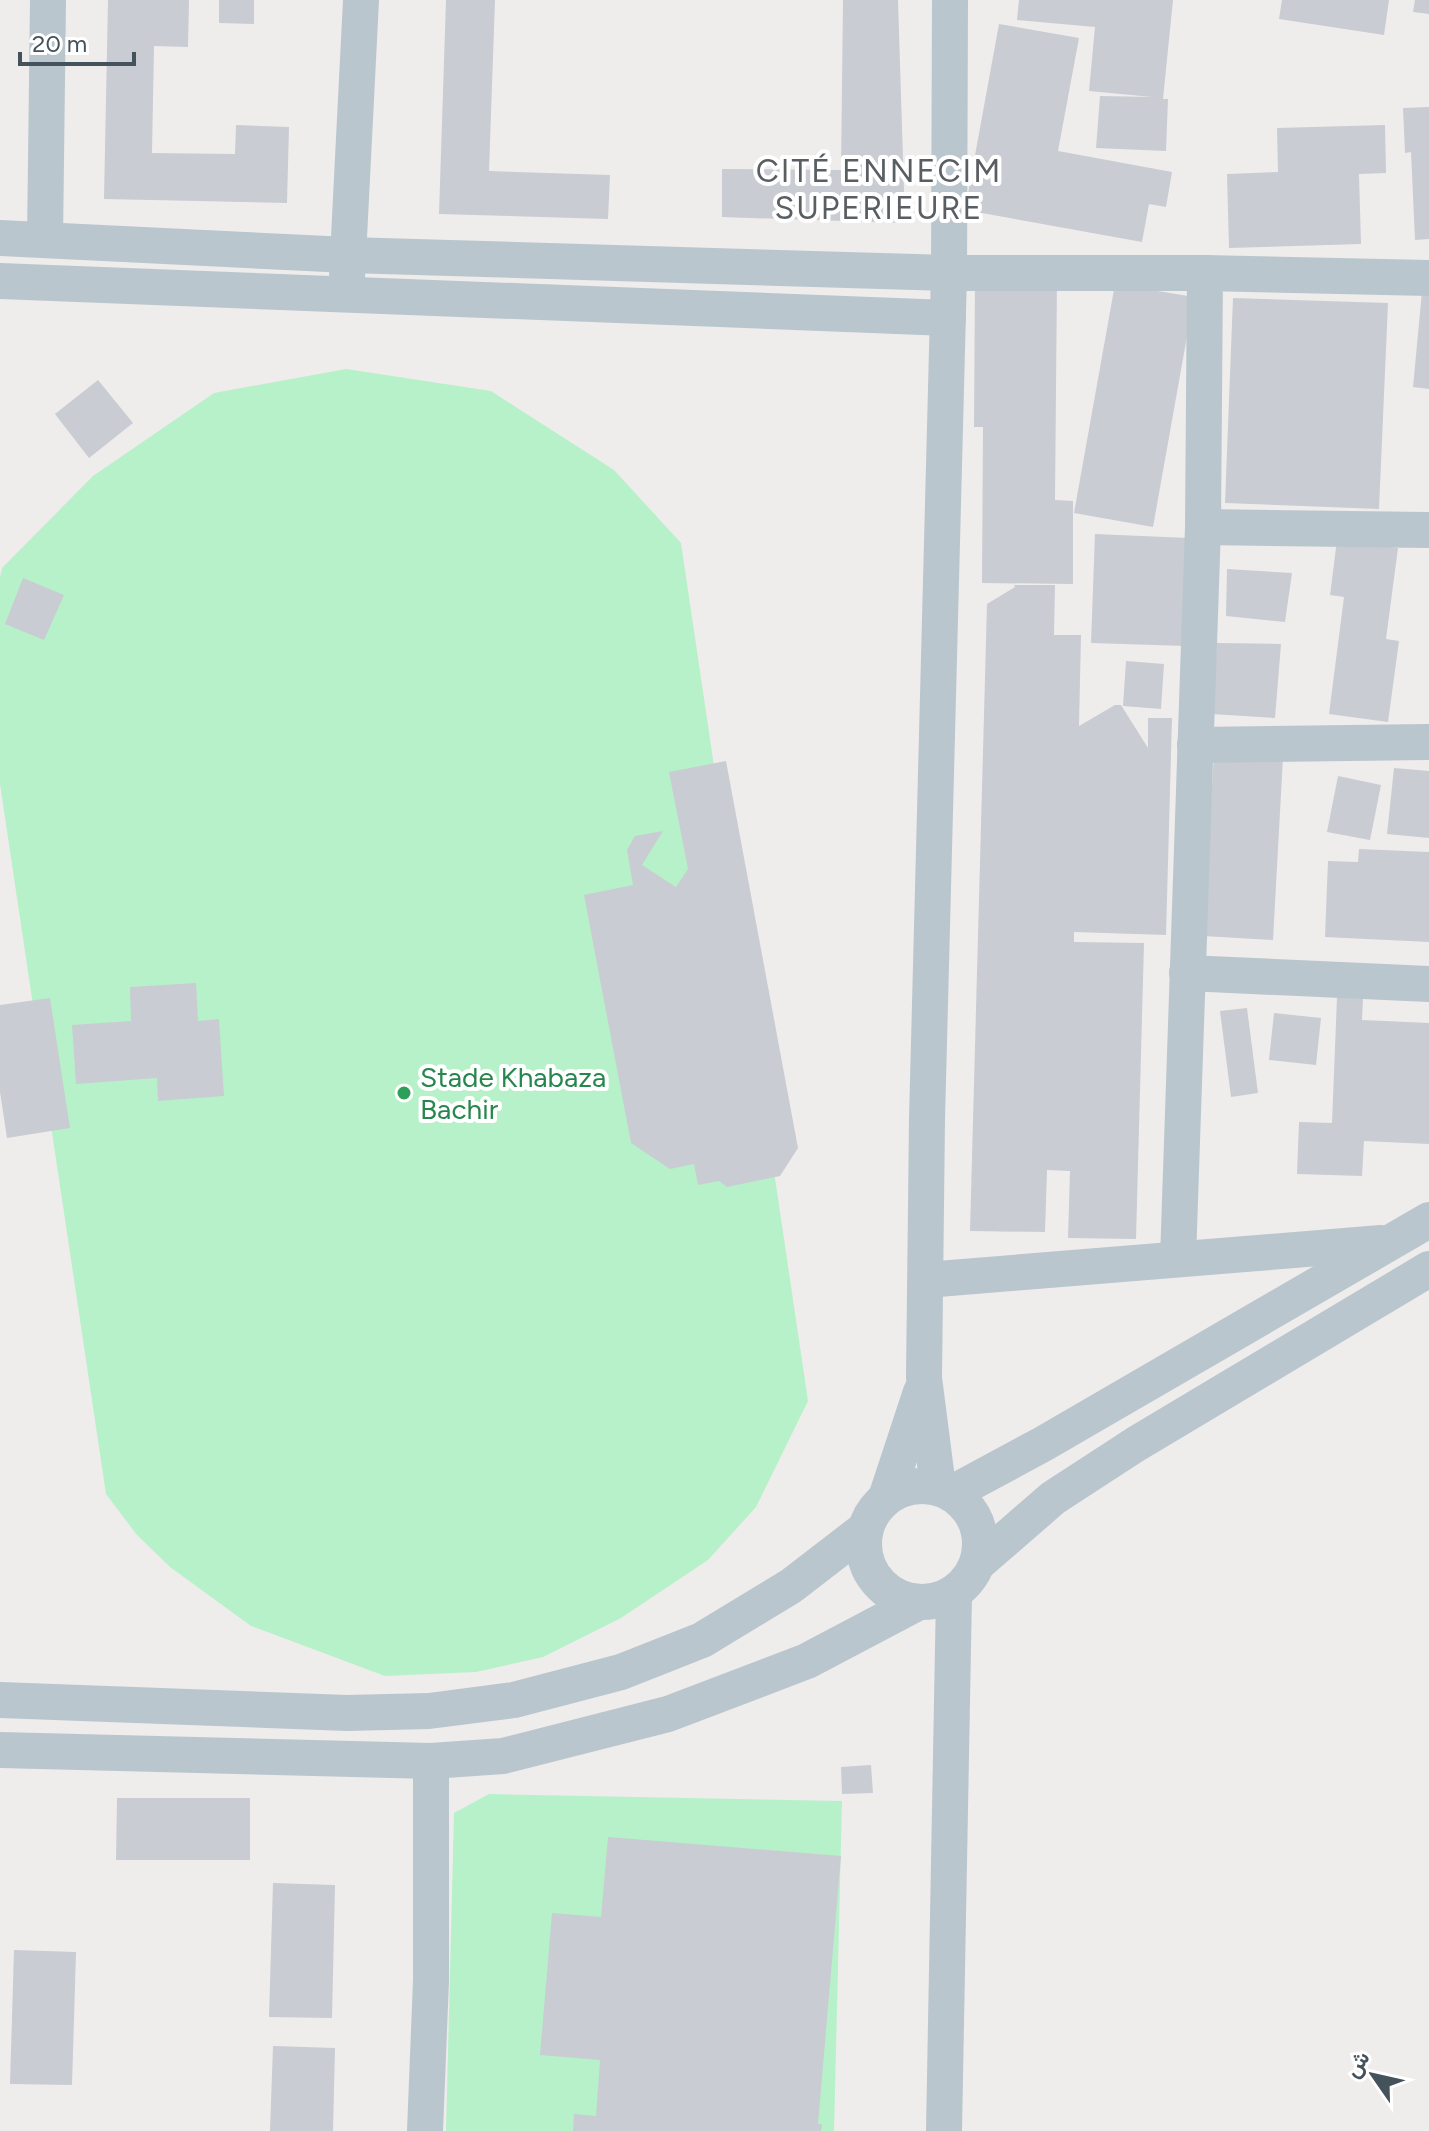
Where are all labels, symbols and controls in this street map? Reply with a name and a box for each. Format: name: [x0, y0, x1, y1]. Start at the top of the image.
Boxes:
scale bar: [20, 16, 134, 66]
text: 20 m: [32, 29, 87, 58]
district label: CITÉ ENNECIM SUPERIEURE: [756, 152, 1002, 227]
place label: Stade Khabaza Bachir: [420, 1060, 606, 1126]
marker: Stade Khabaza Bachir: [395, 1084, 413, 1102]
north arrow: [1333, 2035, 1413, 2115]
text: ش: [1338, 2046, 1375, 2083]

